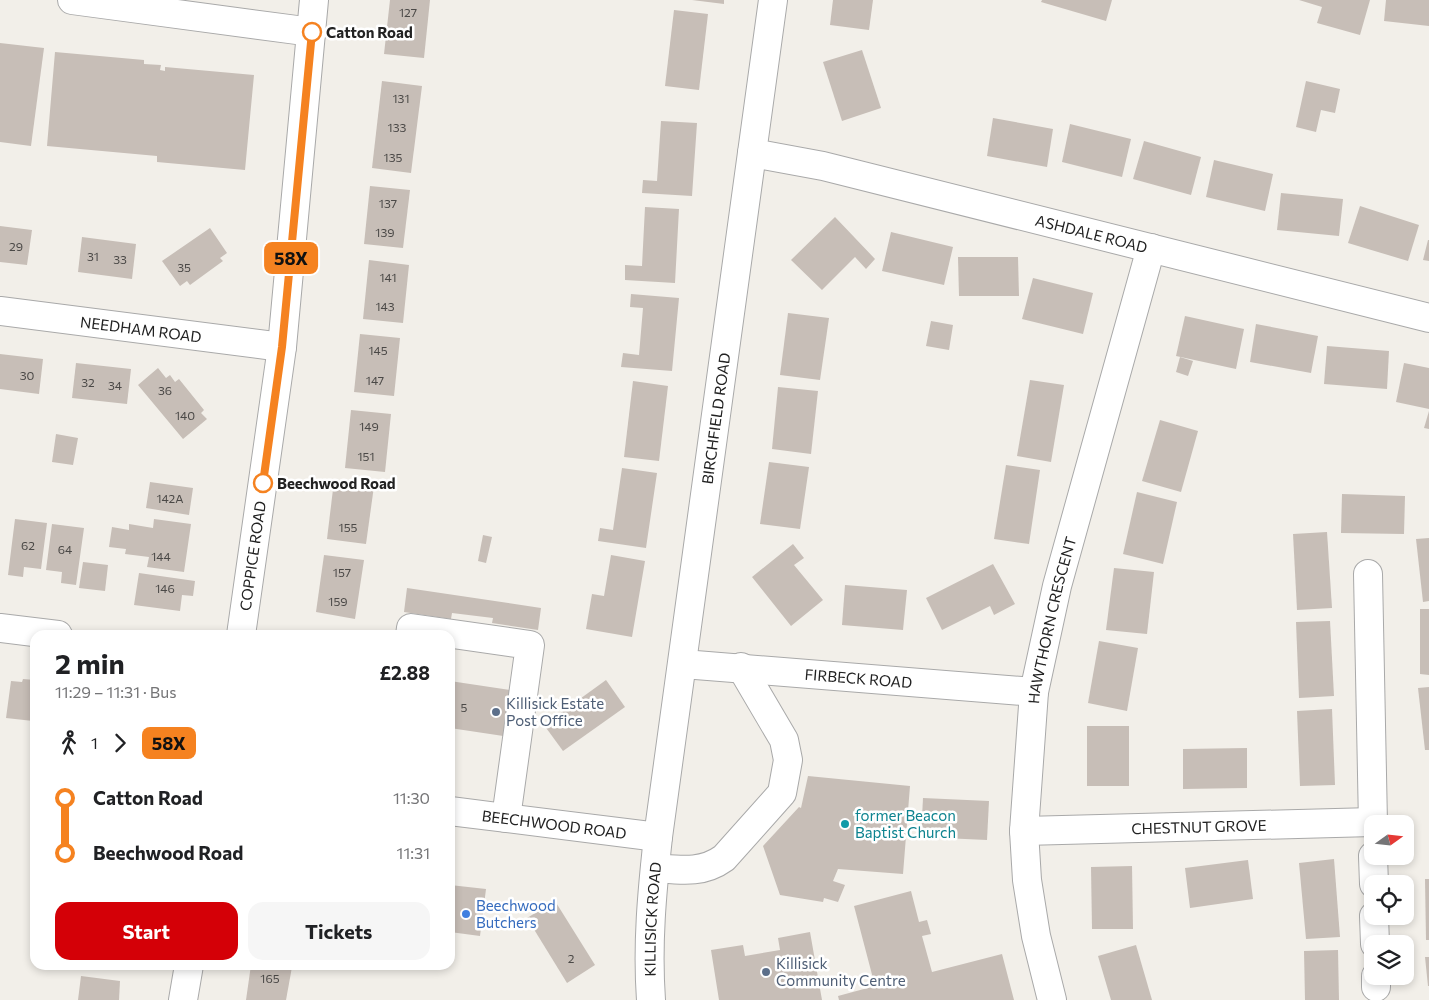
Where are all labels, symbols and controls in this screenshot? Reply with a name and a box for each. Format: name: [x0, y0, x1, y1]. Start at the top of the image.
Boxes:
house number: 127: [399, 5, 417, 19]
marker: Catton Road: [302, 22, 322, 42]
place label: Catton Road: [326, 23, 413, 41]
house number: 131: [392, 91, 410, 105]
house number: 133: [388, 120, 407, 134]
house number: 135: [384, 150, 403, 164]
house number: 137: [379, 196, 397, 210]
street label: ASHDALE ROAD: [1034, 211, 1149, 256]
house number: 139: [375, 225, 395, 239]
house number: 29: [9, 239, 23, 253]
line badge: 58X: [262, 242, 320, 274]
text: 58X: [274, 247, 308, 269]
house number: 31: [87, 249, 99, 263]
house number: 33: [113, 252, 127, 266]
house number: 35: [177, 260, 191, 274]
house number: 141: [379, 270, 397, 284]
house number: 143: [375, 299, 395, 313]
street label: NEEDHAM ROAD: [79, 312, 203, 346]
house number: 145: [368, 343, 388, 357]
street label: BIRCHFIELD ROAD: [698, 351, 733, 485]
house number: 30: [20, 368, 35, 382]
house number: 147: [366, 373, 384, 387]
house number: 32: [81, 375, 95, 389]
house number: 34: [108, 378, 122, 392]
house number: 36: [158, 383, 172, 397]
house number: 140: [175, 408, 195, 422]
house number: 149: [359, 419, 379, 433]
house number: 151: [357, 449, 375, 463]
marker: Beechwood Road: [253, 473, 273, 493]
place label: Beechwood Road: [277, 474, 396, 492]
house number: 142A: [156, 491, 184, 505]
street label: COPPICE ROAD: [236, 500, 269, 612]
house number: 155: [339, 520, 358, 534]
street label: HAWTHORN CRESCENT: [1024, 534, 1079, 704]
house number: 62: [21, 538, 35, 552]
house number: 64: [58, 542, 72, 556]
house number: 144: [151, 549, 171, 563]
house number: 157: [333, 565, 351, 579]
house number: 146: [155, 581, 175, 595]
house number: 159: [328, 594, 348, 608]
text: 2 min: [55, 646, 125, 680]
text: £2.88: [379, 661, 430, 684]
street label: FIRBECK ROAD: [804, 665, 913, 691]
text: 11:29 – 11:31 · Bus: [55, 682, 176, 701]
place label: Killisick Estate Post Office: [506, 694, 604, 729]
house number: 5: [461, 700, 468, 714]
marker: Killisick Estate Post Office: [490, 706, 502, 718]
icon: walk: [55, 729, 83, 757]
icon: forward: [106, 729, 134, 757]
text: 58X: [152, 732, 186, 754]
text: 1: [91, 733, 98, 752]
text: Catton Road: [93, 786, 203, 809]
text: 11:30: [393, 788, 430, 807]
street label: BEECHWOOD ROAD: [481, 806, 628, 842]
place label: former Beacon Baptist Church: [855, 806, 956, 841]
north arrow: [1364, 815, 1414, 865]
map controls: [1364, 815, 1414, 985]
street label: CHESTNUT GROVE: [1131, 816, 1267, 837]
marker: former Beacon Baptist Church: [839, 818, 851, 830]
text: Beechwood Road: [93, 841, 243, 864]
text: 11:31: [397, 843, 430, 862]
street label: KILLISICK ROAD: [641, 861, 664, 977]
button: locate: [1364, 875, 1414, 925]
place label: Beechwood Butchers: [476, 896, 556, 931]
button: Start: [55, 902, 238, 960]
button: Tickets: [248, 902, 430, 960]
marker: Beechwood Butchers: [460, 908, 472, 920]
button: layers: [1364, 935, 1414, 985]
house number: 2: [568, 951, 575, 965]
place label: Killisick Community Centre: [776, 954, 906, 989]
marker: Killisick Community Centre: [760, 966, 772, 978]
house number: 165: [260, 971, 280, 985]

